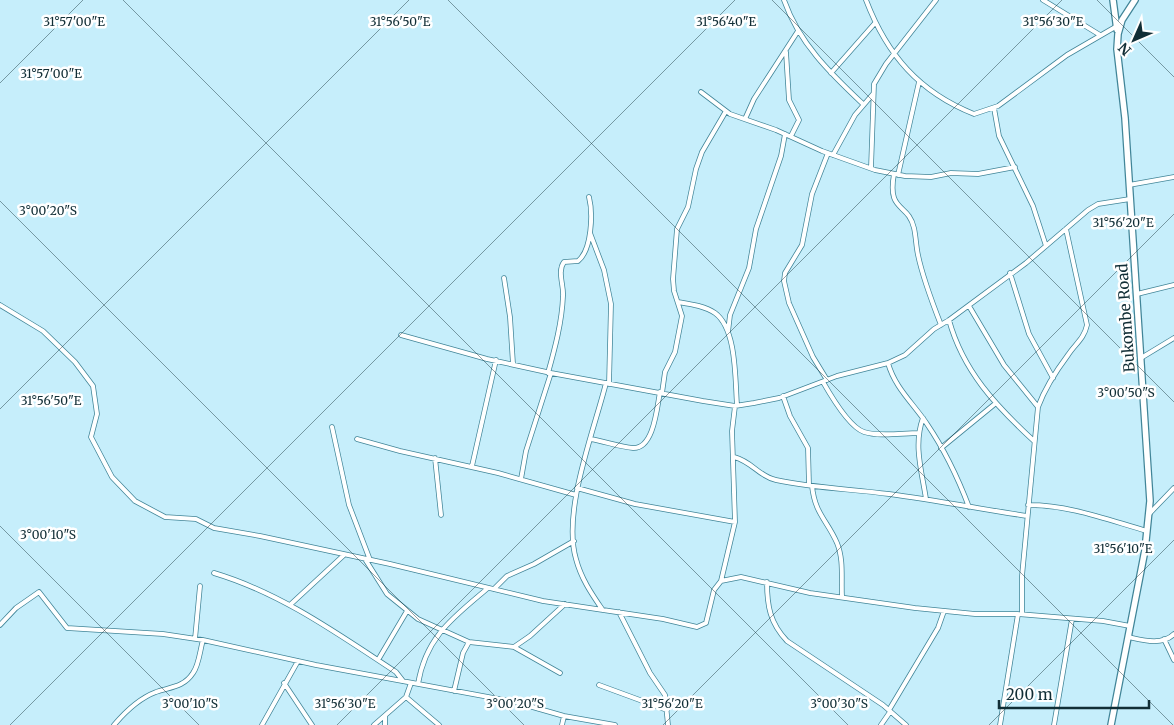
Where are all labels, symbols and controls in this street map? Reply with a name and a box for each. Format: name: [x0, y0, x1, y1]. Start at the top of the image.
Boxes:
text: 31°57'00"E: [43, 14, 105, 29]
text: 31°56'50"E: [370, 14, 431, 29]
text: 31°56'40"E: [696, 14, 756, 29]
text: 31°56'30"E: [1023, 14, 1084, 29]
north arrow: [1109, 15, 1159, 65]
text: N: [1115, 39, 1135, 59]
text: 31°57'00"E: [20, 66, 82, 81]
text: 3°00'20"S: [19, 203, 77, 218]
text: 31°56'20"E: [1093, 215, 1154, 230]
street label: Bukombe Road: [1112, 263, 1139, 373]
text: 3°00'50"S: [1097, 385, 1155, 400]
text: 31°56'50"E: [21, 393, 82, 408]
text: 3°00'10"S: [20, 527, 76, 542]
text: 31°56'10"E: [1094, 541, 1153, 556]
scale bar: [999, 678, 1149, 710]
text: 200 m: [1006, 685, 1053, 704]
text: 3°00'10"S: [162, 696, 218, 711]
text: 31°56'30"E: [315, 696, 376, 711]
text: 3°00'20"S: [486, 696, 544, 711]
text: 31°56'20"E: [642, 696, 703, 711]
text: 3°00'30"S: [810, 696, 868, 711]

